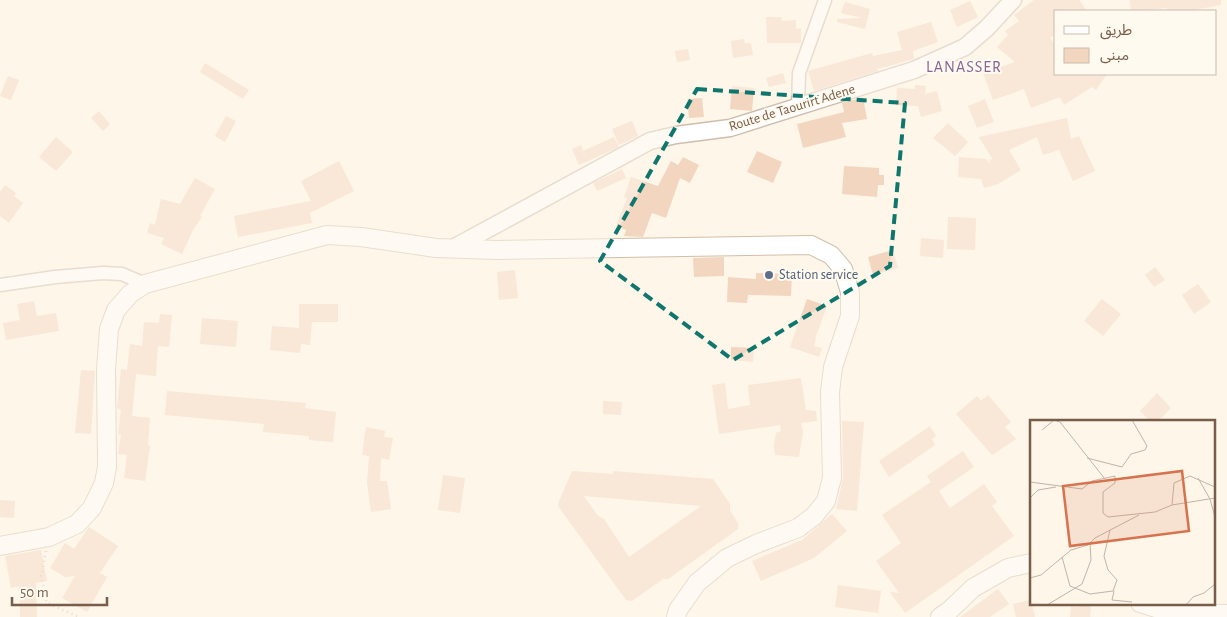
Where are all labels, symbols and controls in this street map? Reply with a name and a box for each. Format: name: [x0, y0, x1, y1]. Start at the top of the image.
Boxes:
legend: [1054, 10, 1217, 75]
text: طريق: [1100, 23, 1132, 40]
text: مبنى: [1100, 48, 1129, 64]
district label: LANASSER: [926, 59, 1002, 75]
street label: Route de Taourirt Adene: [727, 82, 857, 134]
place label: Station service: [779, 268, 858, 282]
marker: Station service: [763, 269, 775, 281]
inset map: [1030, 420, 1214, 604]
scale bar: [12, 574, 108, 606]
text: 50 m: [20, 585, 49, 600]

